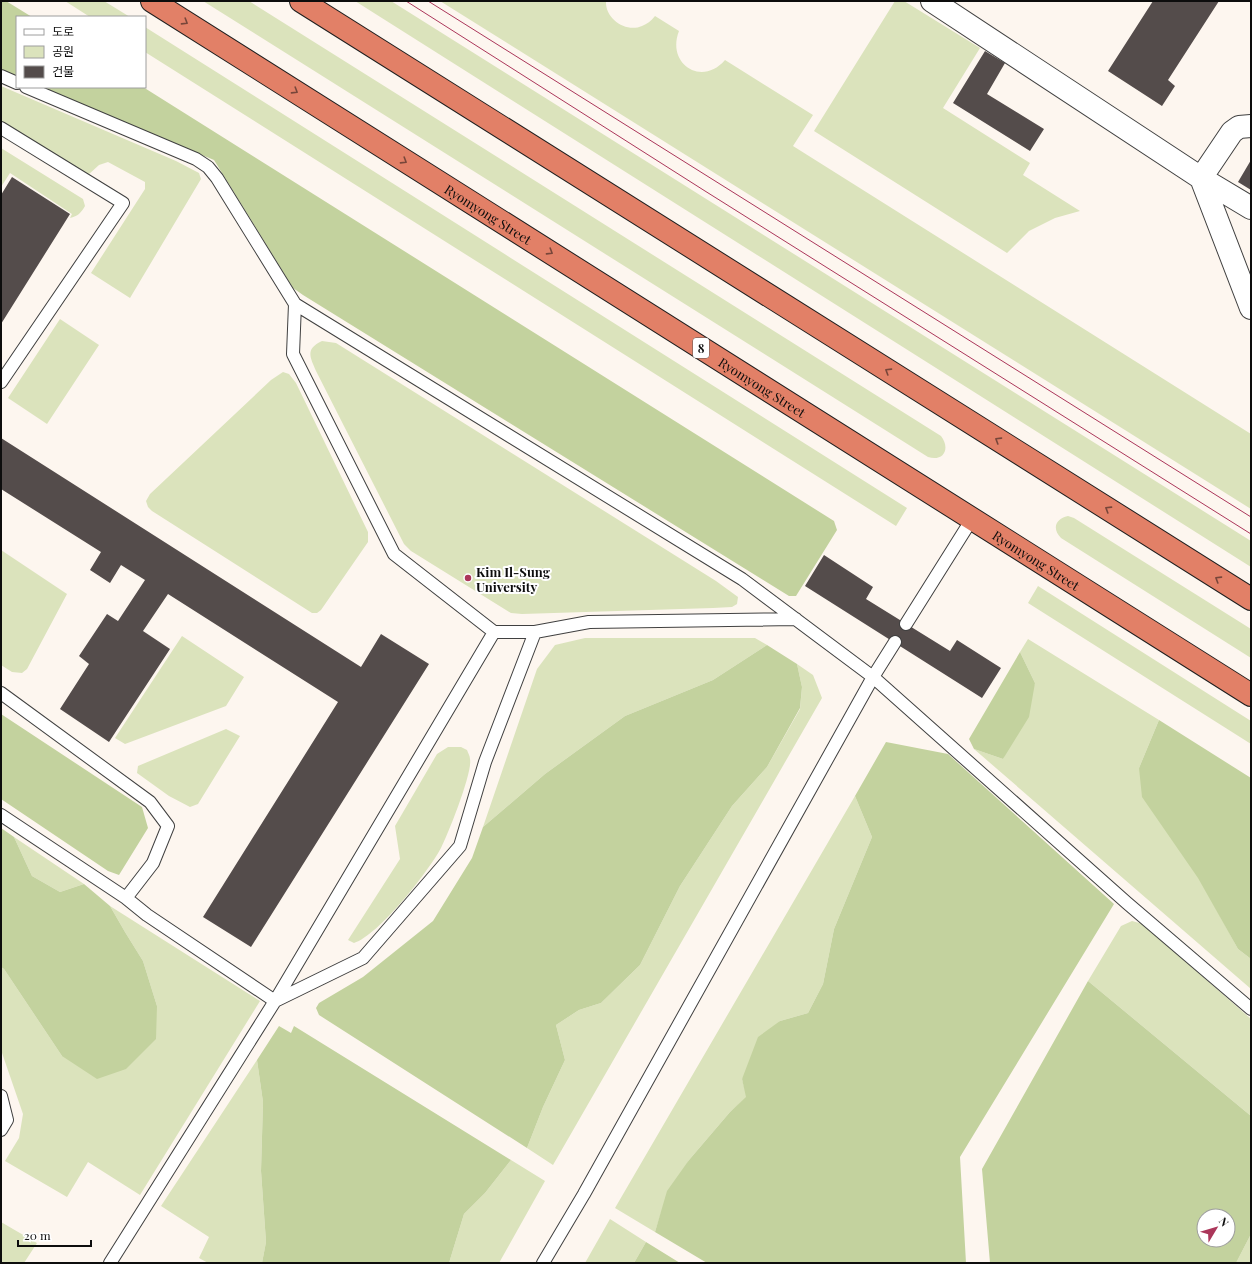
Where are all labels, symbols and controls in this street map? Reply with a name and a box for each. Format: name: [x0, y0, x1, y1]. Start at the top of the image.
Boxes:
legend: [16, 16, 146, 88]
one-way arrow: [181, 17, 188, 25]
text: 도로: [52, 23, 74, 39]
text: 공원: [52, 43, 74, 59]
text: 건물: [52, 63, 74, 79]
one-way arrow: [290, 87, 297, 94]
one-way arrow: [400, 156, 407, 163]
street label: Ryomyong Street: [442, 180, 535, 247]
one-way arrow: [546, 248, 553, 255]
road number: 8: [693, 338, 709, 358]
street label: Ryomyong Street: [716, 353, 809, 420]
one-way arrow: [885, 368, 892, 375]
one-way arrow: [995, 437, 1002, 445]
one-way arrow: [1105, 507, 1112, 514]
street label: Ryomyong Street: [990, 526, 1083, 593]
place label: Kim Il-Sung University: [476, 563, 551, 595]
marker: Kim Il-Sung University: [463, 573, 473, 583]
one-way arrow: [1215, 576, 1222, 583]
north arrow: [1196, 1208, 1236, 1248]
text: N: [1216, 1214, 1233, 1229]
scale bar: [18, 1222, 91, 1248]
text: 20 m: [24, 1227, 51, 1243]

